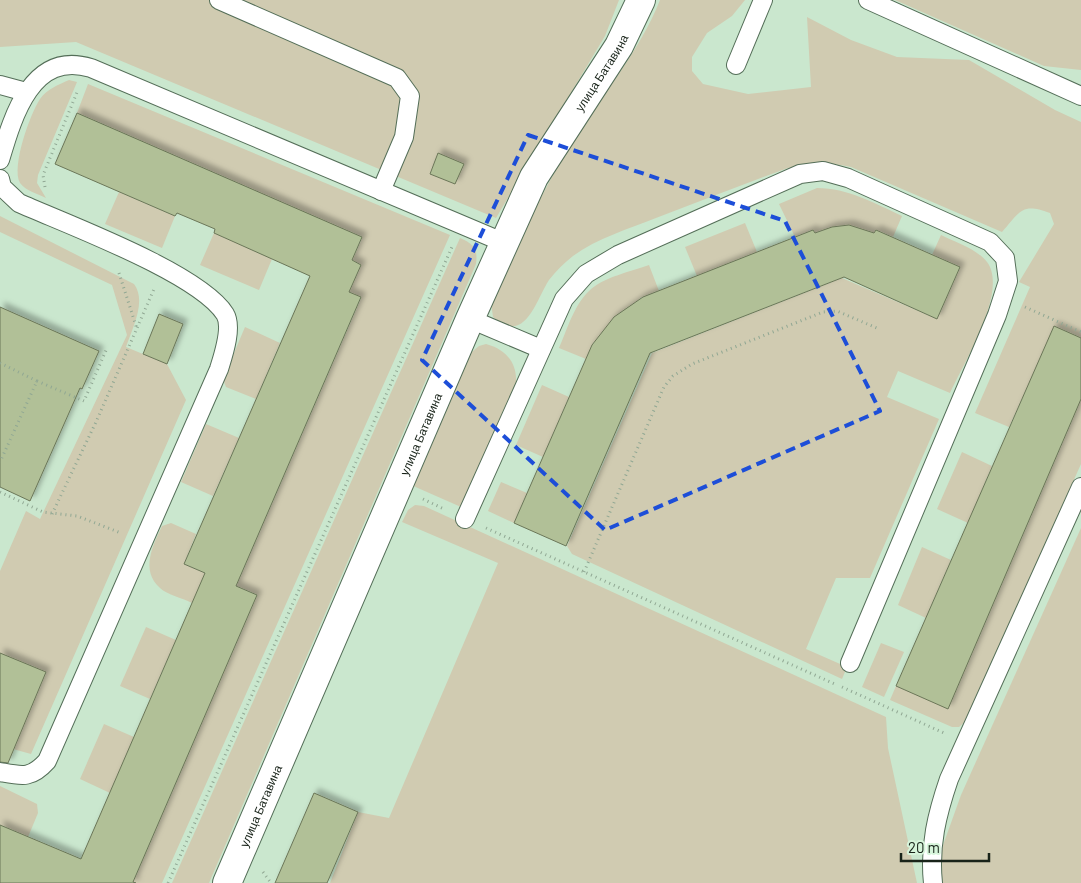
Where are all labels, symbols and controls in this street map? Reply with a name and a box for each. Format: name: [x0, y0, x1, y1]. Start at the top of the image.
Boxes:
street label: улица Батавина: [572, 32, 631, 114]
street label: улица Батавина: [397, 390, 444, 478]
street label: улица Батавина: [236, 762, 284, 850]
scale bar: [901, 830, 988, 862]
text: 20 m: [908, 838, 940, 856]

